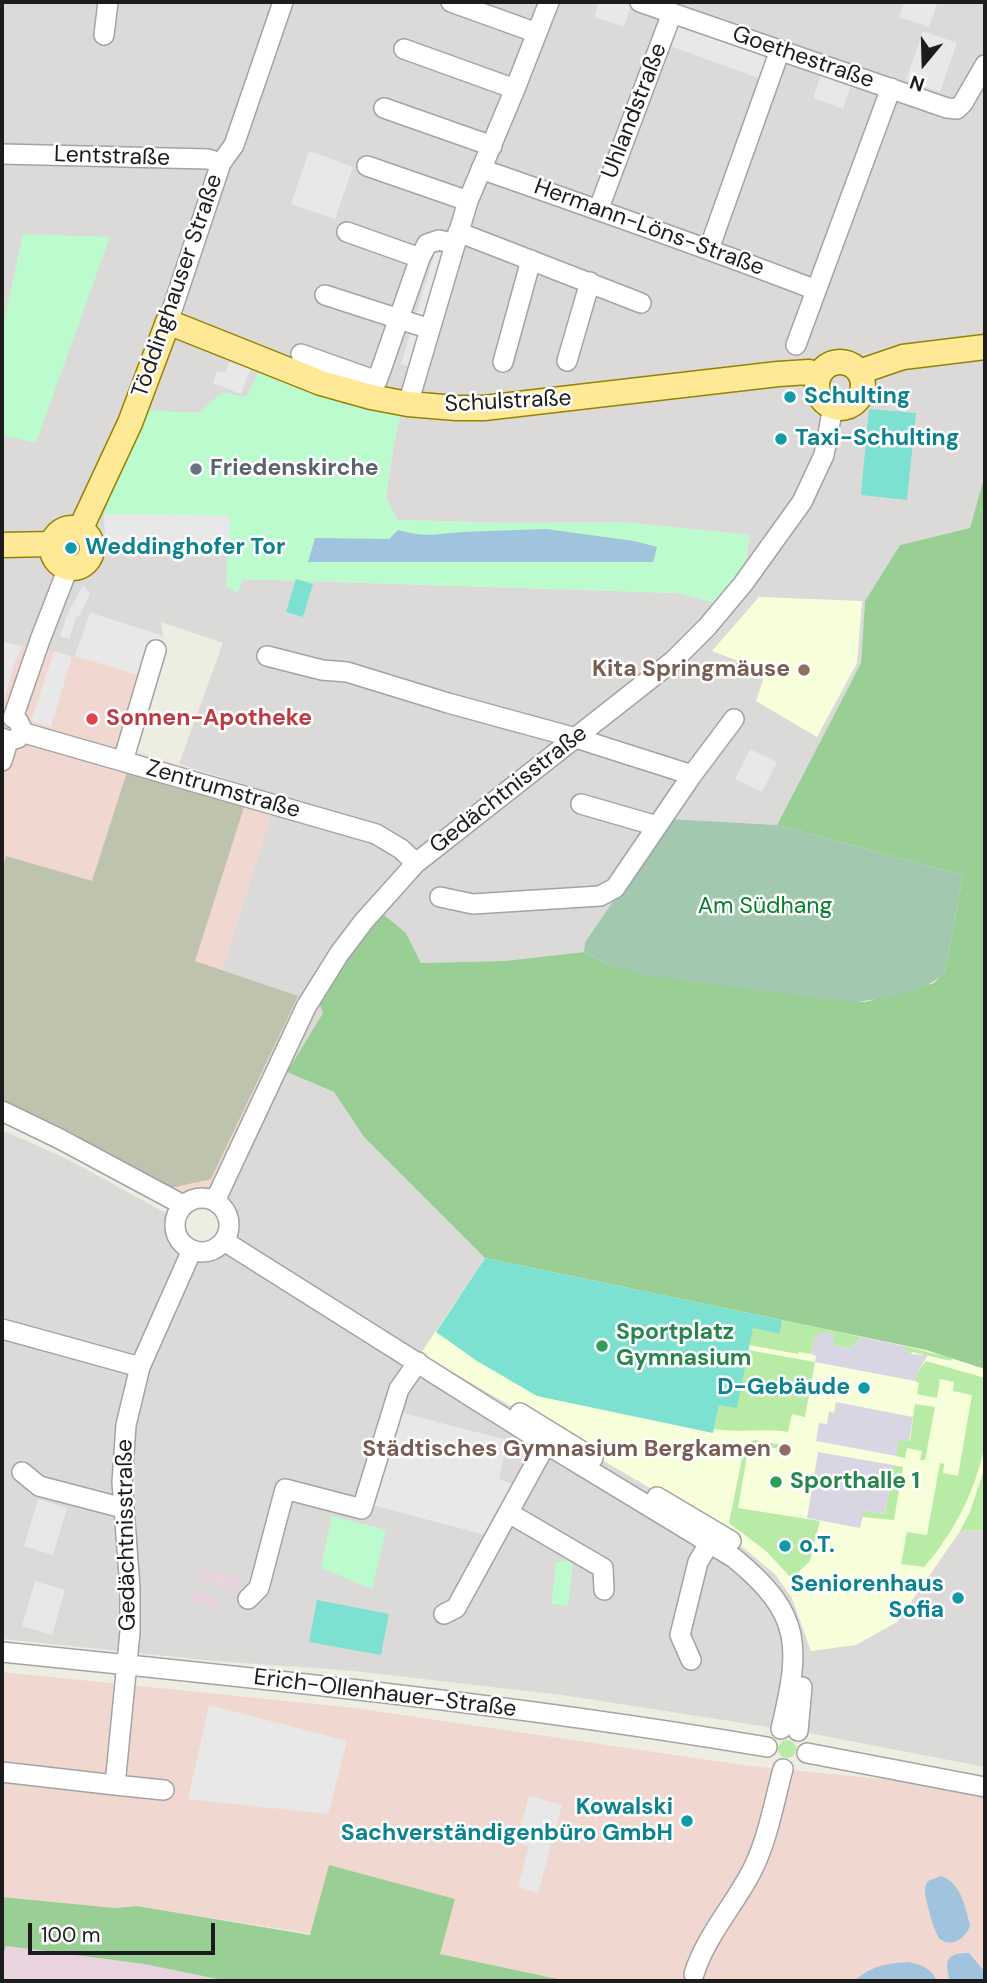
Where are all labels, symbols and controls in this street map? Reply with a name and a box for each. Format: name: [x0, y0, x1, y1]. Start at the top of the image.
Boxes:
street label: Goethestraße: [729, 21, 877, 95]
north arrow: [889, 28, 959, 98]
street label: Uhlandstraße: [597, 40, 673, 182]
text: N: [906, 69, 928, 97]
street label: Lentstraße: [54, 141, 170, 173]
street label: Töddinghauser Straße: [127, 171, 229, 401]
street label: Hermann-Löns-Straße: [530, 173, 768, 283]
place label: Schulting: [804, 383, 911, 411]
street label: Schulstraße: [444, 385, 572, 419]
marker: Schulting: [782, 389, 798, 405]
place label: Taxi-Schulting: [795, 425, 959, 453]
marker: Taxi-Schulting: [773, 431, 789, 447]
place label: Friedenskirche: [210, 455, 379, 483]
marker: Friedenskirche: [188, 461, 204, 477]
place label: Weddinghofer Tor: [85, 534, 285, 562]
marker: Weddinghofer Tor: [63, 540, 79, 556]
place label: Kita Springmäuse: [592, 656, 790, 684]
marker: Kita Springmäuse: [796, 662, 812, 678]
place label: Sonnen-Apotheke: [106, 705, 312, 733]
marker: Sonnen-Apotheke: [84, 711, 100, 727]
street label: Gedächtnisstraße: [425, 720, 593, 860]
street label: Zentrumstraße: [143, 755, 303, 825]
park label: Am Südhang: [698, 893, 832, 921]
place label: Sportplatz Gymnasium: [616, 1319, 751, 1373]
marker: Sportplatz Gymnasium: [594, 1338, 610, 1354]
place label: D-Gebäude: [717, 1374, 850, 1402]
marker: D-Gebäude: [856, 1380, 872, 1396]
place label: Städtisches Gymnasium Bergkamen: [362, 1436, 771, 1464]
street label: Gedächtnisstraße: [112, 1439, 142, 1631]
marker: Städtisches Gymnasium Bergkamen: [777, 1442, 793, 1458]
place label: Sporthalle 1: [790, 1468, 920, 1496]
marker: Sporthalle 1: [768, 1474, 784, 1490]
place label: o.T.: [799, 1532, 835, 1560]
marker: o.T.: [777, 1538, 793, 1554]
place label: Seniorenhaus Sofia: [790, 1571, 944, 1625]
marker: Seniorenhaus Sofia: [950, 1590, 966, 1606]
street label: Erich-Ollenhauer-Straße: [252, 1664, 518, 1724]
place label: Kowalski Sachverständigenbüro GmbH: [341, 1794, 673, 1848]
marker: Kowalski Sachverständigenbüro GmbH: [679, 1813, 695, 1829]
scale bar: [32, 1910, 219, 1954]
text: 100 m: [41, 1921, 101, 1949]

